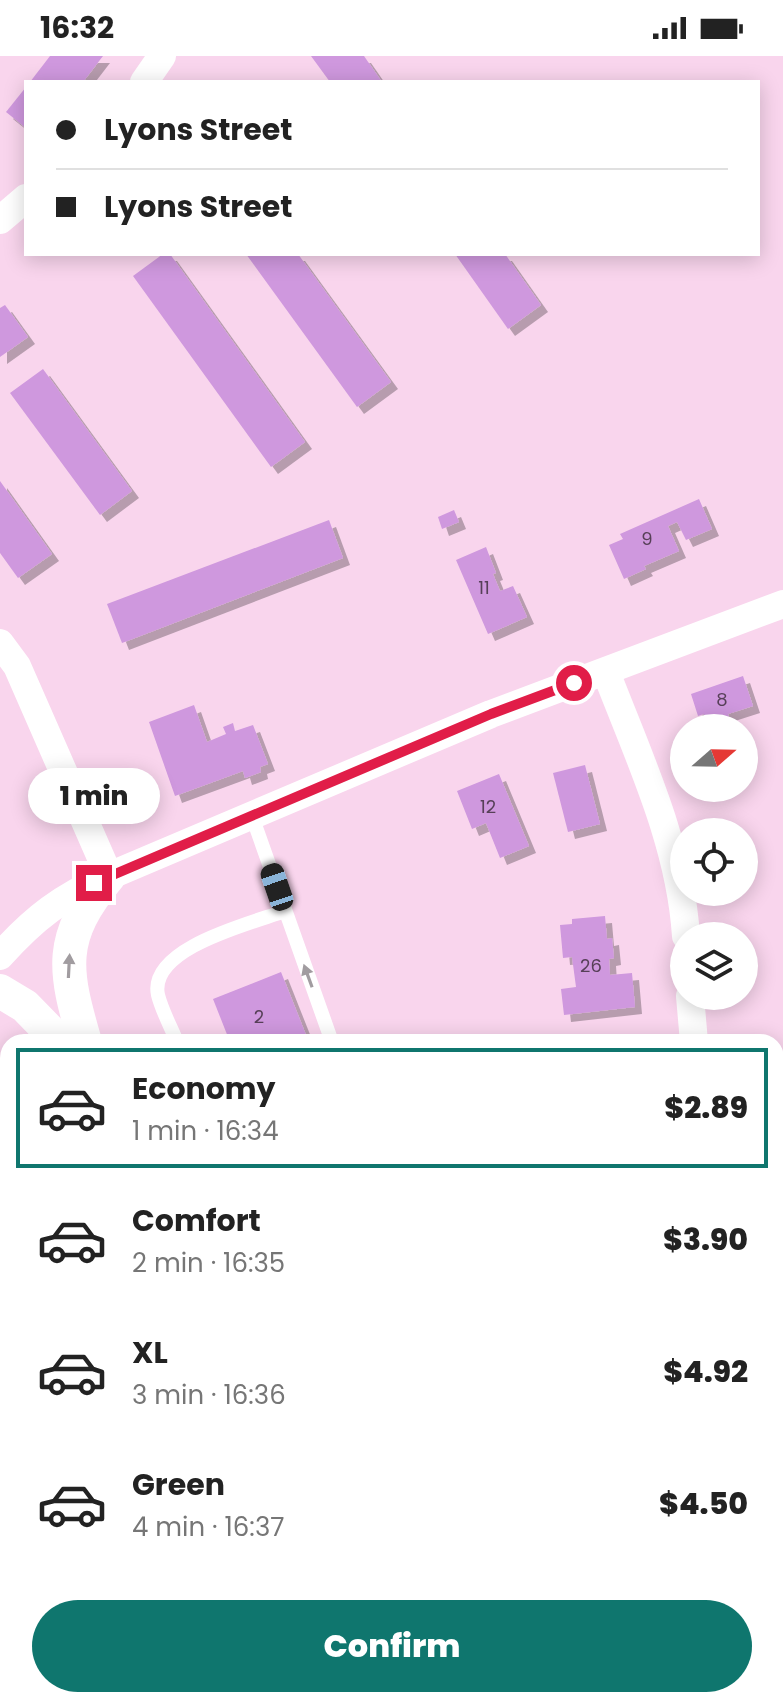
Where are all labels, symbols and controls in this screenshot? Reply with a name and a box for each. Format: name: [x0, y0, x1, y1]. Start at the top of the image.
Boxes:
text: 16:32: [40, 6, 114, 49]
text: Lyons Street: [104, 108, 292, 151]
text: Lyons Street: [104, 185, 292, 228]
house number: 9: [641, 526, 653, 551]
house number: 11: [478, 575, 490, 600]
route start: [556, 665, 592, 701]
house number: 8: [716, 687, 728, 712]
north arrow: [670, 714, 758, 802]
map controls: [670, 714, 758, 1010]
callout: 1 min: [28, 767, 160, 823]
text: 1 min: [60, 778, 128, 814]
house number: 12: [480, 794, 496, 819]
button: locate: [670, 818, 758, 906]
car: [258, 860, 296, 914]
route end: [76, 865, 112, 901]
button: layers: [670, 922, 758, 1010]
one-way arrow: [63, 953, 76, 978]
house number: 26: [580, 953, 602, 978]
one-way arrow: [302, 964, 314, 988]
house number: 2: [254, 1004, 264, 1029]
text: Economy: [132, 1067, 276, 1110]
icon: car: [36, 1072, 108, 1144]
text: $2.89: [664, 1086, 748, 1129]
text: 1 min · 16:34: [132, 1113, 279, 1149]
text: Comfort: [132, 1199, 261, 1242]
icon: car: [36, 1204, 108, 1276]
text: $3.90: [663, 1218, 748, 1261]
text: 2 min · 16:35: [132, 1245, 285, 1281]
text: XL: [132, 1331, 168, 1374]
icon: car: [36, 1336, 108, 1408]
text: $4.92: [663, 1350, 748, 1393]
text: 3 min · 16:36: [132, 1377, 286, 1413]
text: Green: [132, 1463, 225, 1506]
icon: car: [36, 1468, 108, 1540]
text: $4.50: [659, 1482, 748, 1525]
text: 4 min · 16:37: [132, 1509, 284, 1545]
button: Confirm: [32, 1600, 752, 1692]

